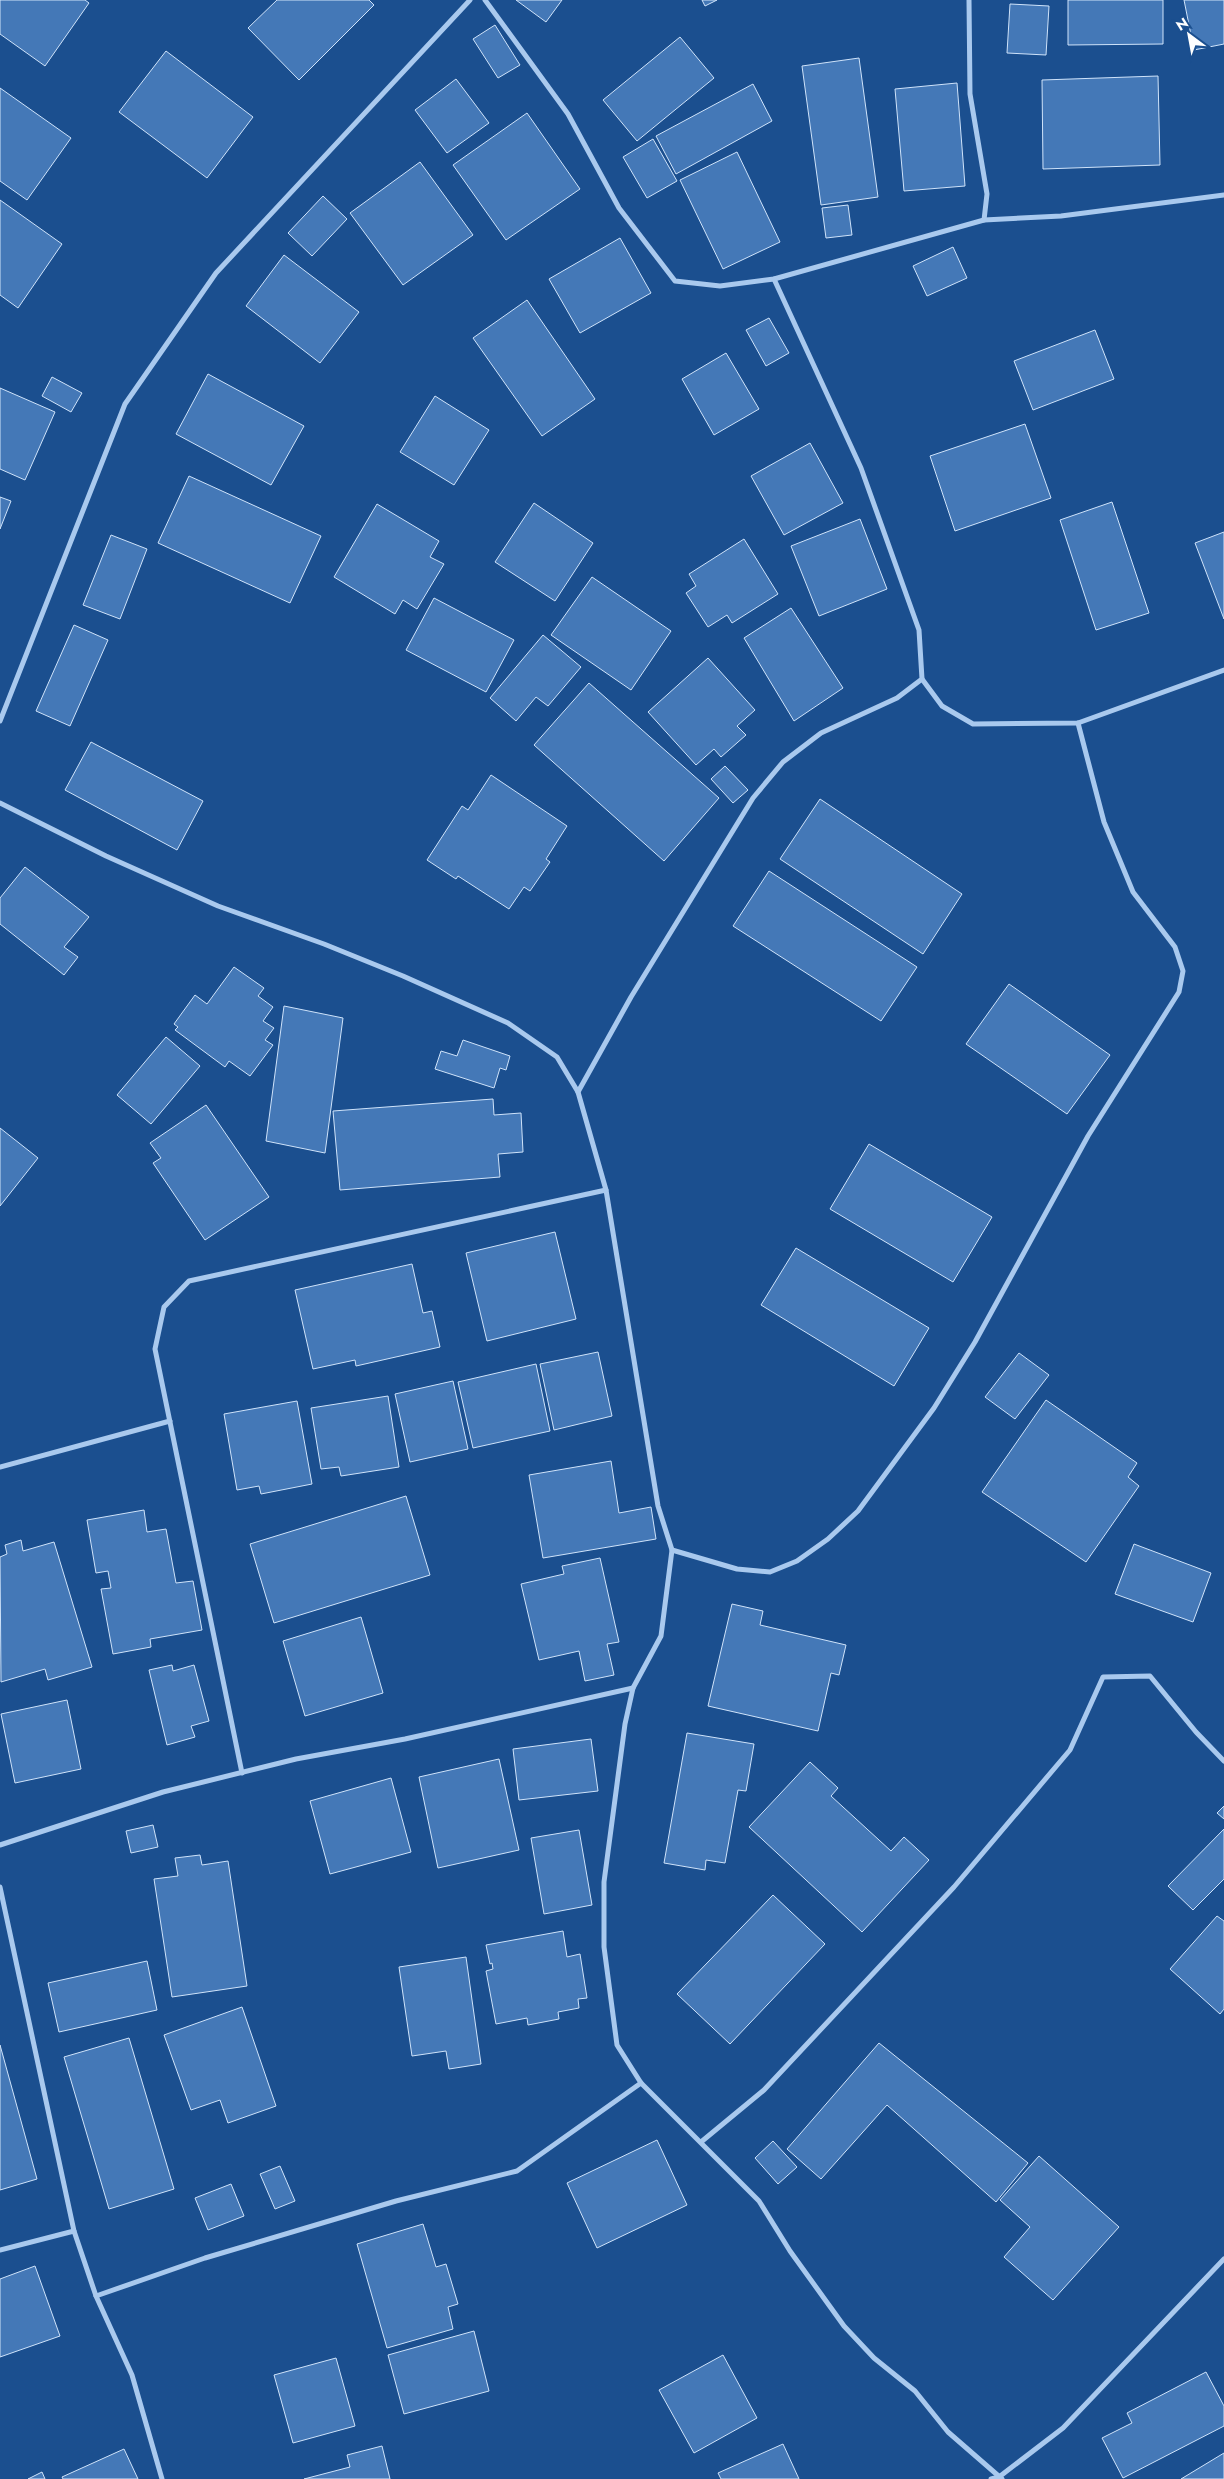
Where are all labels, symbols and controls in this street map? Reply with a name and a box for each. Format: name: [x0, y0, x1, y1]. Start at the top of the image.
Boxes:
north arrow: [1164, 10, 1214, 60]
text: N: [1172, 13, 1192, 35]

